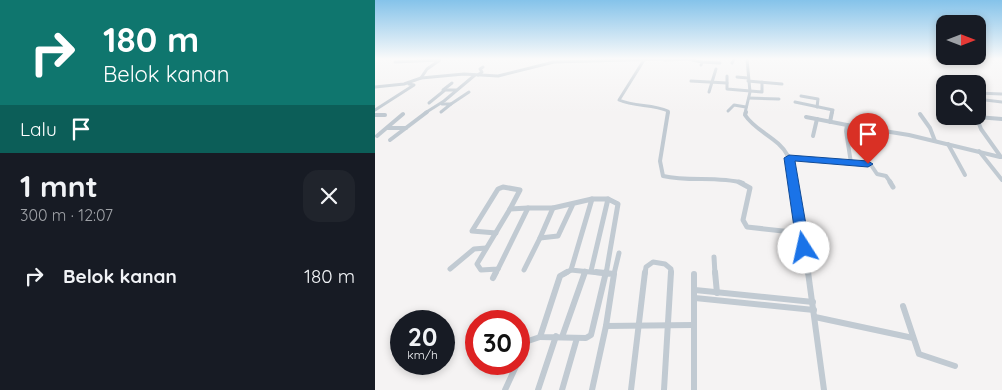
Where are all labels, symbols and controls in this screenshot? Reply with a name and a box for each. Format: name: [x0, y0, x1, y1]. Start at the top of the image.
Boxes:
north arrow: [936, 15, 986, 65]
map controls: [936, 15, 986, 125]
text: 180 m: [103, 17, 199, 61]
icon: right: [20, 20, 85, 85]
text: Belok kanan: [103, 60, 229, 88]
button: search: [936, 75, 986, 125]
pin: [847, 113, 889, 164]
icon: arrive: [67, 115, 95, 143]
text: Lalu: [20, 117, 57, 141]
icon: arrive: [854, 120, 882, 148]
text: 1 mnt: [20, 167, 98, 205]
button: close: [303, 170, 355, 222]
text: 300 m · 12:07: [20, 205, 113, 225]
position arrow: [777, 221, 829, 273]
icon: right: [20, 262, 48, 290]
text: Belok kanan: [63, 264, 177, 288]
text: 180 m: [304, 264, 355, 288]
speed limit sign: 30: [465, 310, 530, 375]
text: 20: [408, 321, 437, 352]
text: km/h: [407, 347, 438, 362]

